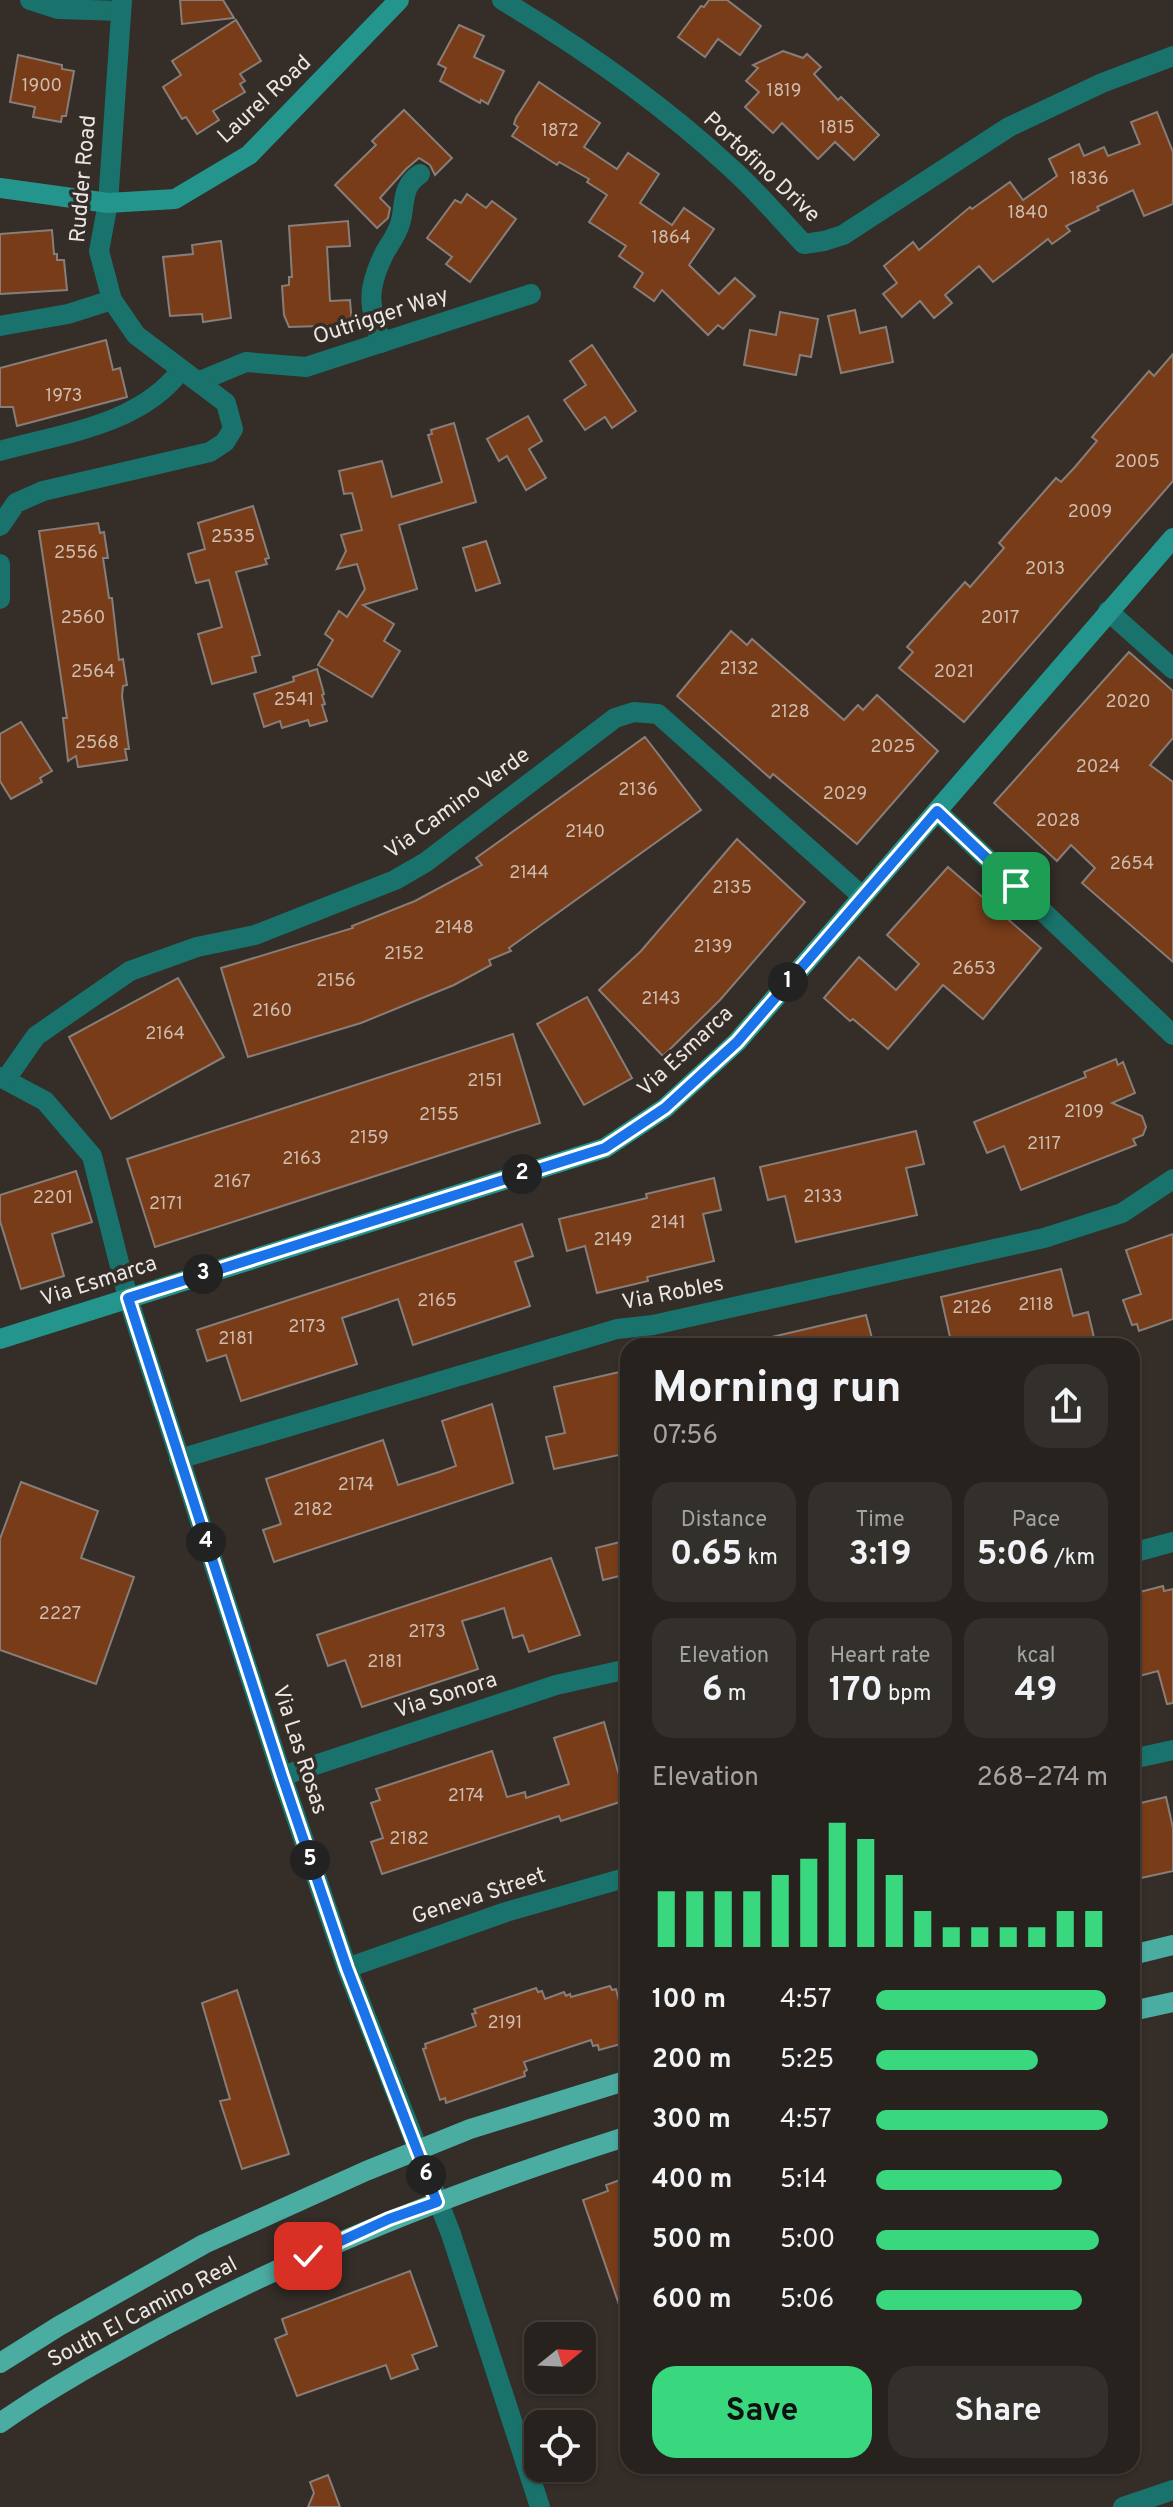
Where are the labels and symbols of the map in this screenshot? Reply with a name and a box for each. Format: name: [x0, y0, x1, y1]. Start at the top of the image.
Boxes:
street label: Laurel Road: [213, 50, 317, 150]
house number: 1900: [22, 75, 62, 98]
house number: 1819: [766, 80, 802, 103]
street label: Portofino Drive: [697, 107, 825, 229]
street label: Rudder Road: [65, 114, 103, 244]
house number: 1815: [819, 117, 855, 140]
house number: 1872: [541, 120, 579, 143]
house number: 1836: [1069, 168, 1109, 191]
house number: 1840: [1008, 202, 1048, 225]
house number: 1864: [651, 227, 691, 250]
street label: Outrigger Way: [310, 282, 452, 352]
house number: 1973: [46, 385, 82, 408]
house number: 2005: [1114, 451, 1160, 474]
house number: 2009: [1068, 501, 1112, 524]
house number: 2535: [211, 526, 255, 549]
house number: 2556: [54, 542, 98, 565]
house number: 2013: [1025, 558, 1065, 581]
house number: 2560: [61, 607, 105, 630]
house number: 2017: [981, 607, 1019, 630]
house number: 2132: [719, 658, 759, 681]
house number: 2564: [71, 661, 115, 684]
house number: 2021: [934, 661, 974, 684]
house number: 2541: [274, 689, 314, 712]
house number: 2020: [1105, 691, 1151, 714]
house number: 2128: [770, 701, 810, 724]
house number: 2568: [75, 732, 119, 755]
house number: 2025: [871, 736, 915, 759]
street label: Via Camino Verde: [380, 742, 536, 866]
house number: 2024: [1076, 756, 1120, 779]
house number: 2136: [618, 779, 658, 802]
house number: 2029: [823, 783, 867, 806]
house number: 2028: [1036, 810, 1080, 833]
house number: 2140: [565, 821, 605, 844]
pin: [982, 852, 1050, 920]
house number: 2654: [1110, 853, 1154, 876]
house number: 2144: [509, 862, 549, 885]
house number: 2135: [712, 877, 752, 900]
house number: 2148: [434, 917, 474, 940]
house number: 2139: [694, 936, 732, 959]
house number: 2152: [384, 943, 424, 966]
house number: 2653: [952, 958, 996, 981]
pin: 1: [768, 962, 808, 1002]
house number: 2156: [316, 970, 356, 993]
house number: 2143: [641, 988, 681, 1011]
house number: 2160: [252, 1000, 292, 1023]
street label: Via Esmarca: [633, 1001, 739, 1103]
house number: 2164: [145, 1023, 185, 1046]
house number: 2151: [467, 1070, 503, 1093]
house number: 2109: [1064, 1101, 1104, 1124]
house number: 2155: [419, 1104, 459, 1127]
house number: 2159: [349, 1127, 389, 1150]
house number: 2117: [1027, 1133, 1061, 1156]
house number: 2163: [282, 1148, 322, 1171]
pin: 2: [502, 1154, 542, 1194]
house number: 2167: [213, 1171, 251, 1194]
house number: 2133: [803, 1186, 843, 1209]
house number: 2201: [33, 1187, 73, 1210]
house number: 2171: [149, 1193, 183, 1216]
house number: 2141: [650, 1212, 686, 1235]
house number: 2149: [593, 1229, 633, 1252]
street label: Via Esmarca: [37, 1251, 161, 1313]
pin: 3: [183, 1254, 223, 1294]
street label: Via Robles: [620, 1271, 726, 1317]
house number: 2165: [417, 1290, 457, 1313]
house number: 2118: [1018, 1294, 1054, 1317]
house number: 2126: [952, 1297, 992, 1320]
house number: 2173: [288, 1316, 326, 1339]
house number: 2181: [218, 1328, 254, 1351]
house number: 2174: [338, 1474, 374, 1497]
house number: 2182: [293, 1499, 333, 1522]
pin: 4: [186, 1522, 226, 1562]
house number: 2227: [39, 1603, 81, 1626]
house number: 2173: [408, 1621, 446, 1644]
house number: 2181: [367, 1651, 403, 1674]
street label: Via Sonora: [391, 1667, 501, 1725]
street label: Via Las Rosas: [265, 1682, 333, 1818]
house number: 2174: [448, 1785, 484, 1808]
house number: 2182: [389, 1828, 429, 1851]
pin: 5: [290, 1840, 330, 1880]
street label: Geneva Street: [409, 1863, 549, 1931]
house number: 2191: [487, 2012, 523, 2035]
pin: 6: [406, 2155, 446, 2195]
pin: [274, 2222, 342, 2290]
street label: South El Camino Real: [44, 2252, 242, 2374]
north arrow: [524, 2322, 596, 2394]

